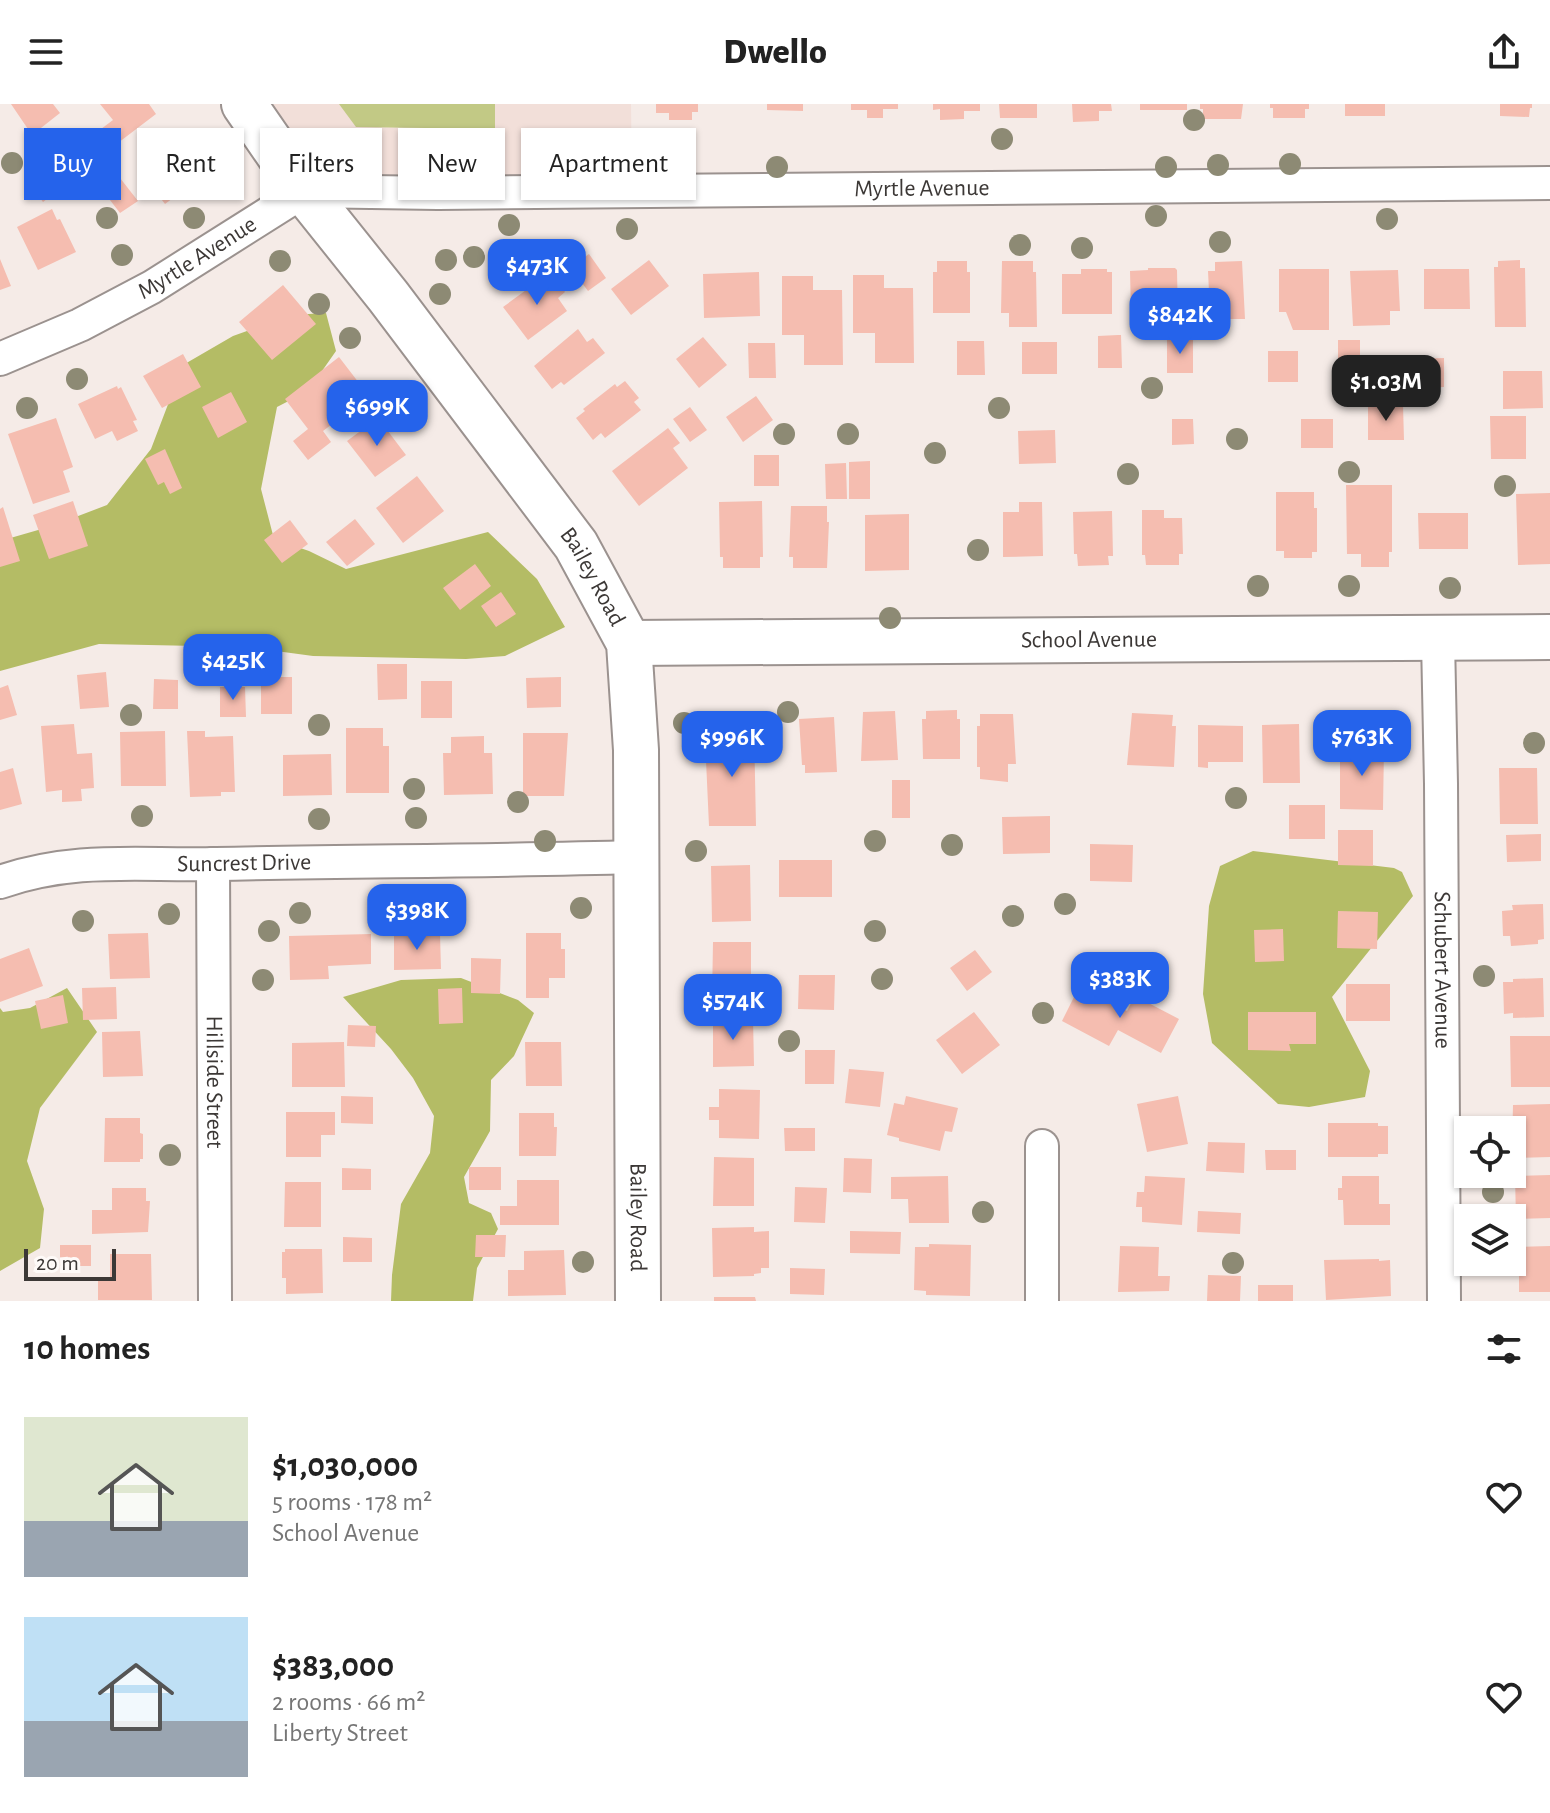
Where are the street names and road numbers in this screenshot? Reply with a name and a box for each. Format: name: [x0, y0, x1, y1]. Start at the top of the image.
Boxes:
street label: Myrtle Avenue: [854, 176, 990, 201]
street label: Myrtle Avenue: [134, 212, 261, 304]
street label: Bailey Road: [555, 523, 629, 630]
street label: School Avenue: [1021, 628, 1157, 652]
street label: Suncrest Drive: [177, 850, 311, 876]
street label: Schubert Avenue: [1430, 891, 1455, 1049]
street label: Hillside Street: [202, 1016, 226, 1149]
street label: Bailey Road: [625, 1163, 650, 1272]

